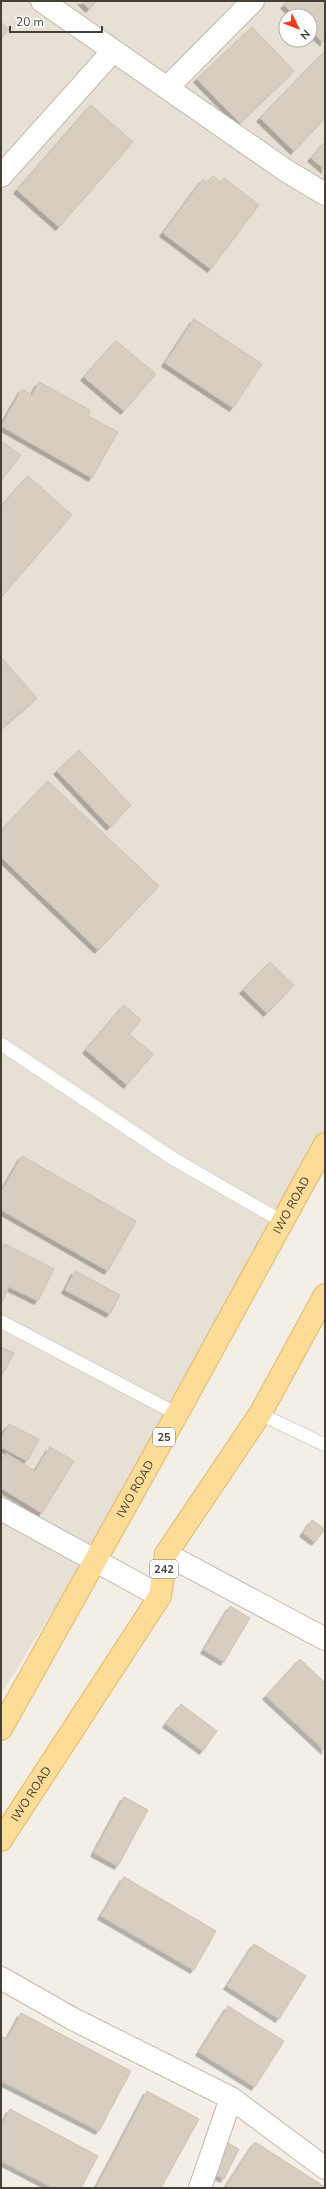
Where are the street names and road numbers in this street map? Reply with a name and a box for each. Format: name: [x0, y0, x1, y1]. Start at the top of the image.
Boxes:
street label: IWO ROAD: [269, 1174, 314, 1237]
road number: 25: [153, 1428, 175, 1446]
street label: IWO ROAD: [113, 1457, 158, 1520]
road number: 242: [150, 1560, 178, 1578]
street label: IWO ROAD: [7, 1763, 55, 1825]

